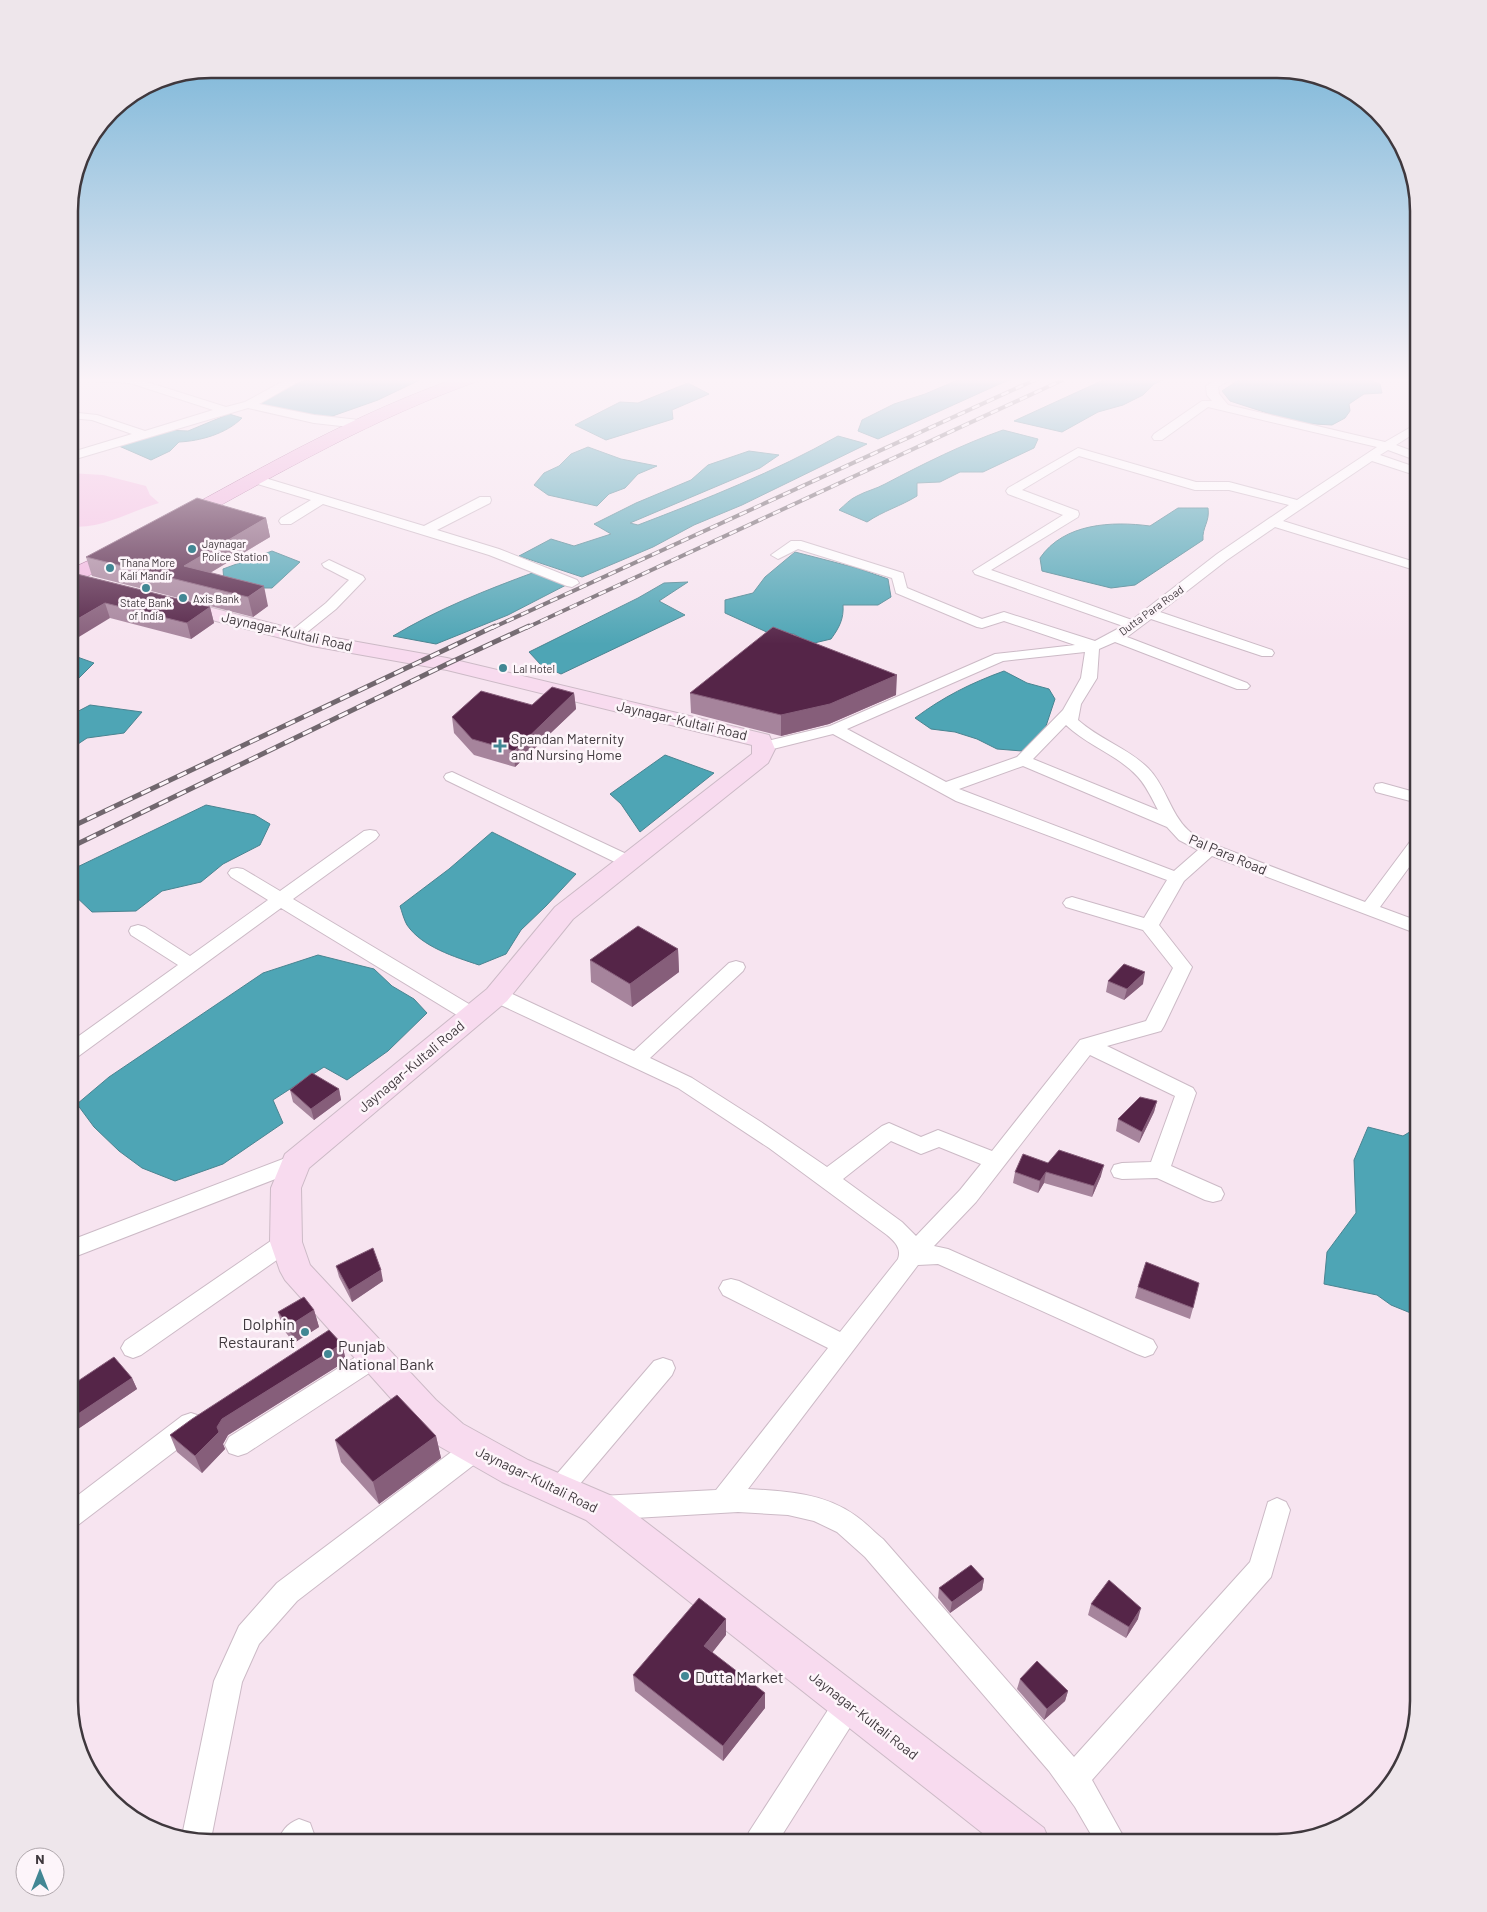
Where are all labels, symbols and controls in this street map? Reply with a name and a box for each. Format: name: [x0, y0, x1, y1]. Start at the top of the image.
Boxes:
place label: Jaynagar Police Station: [202, 537, 268, 563]
marker: Jaynagar Police Station: [186, 543, 198, 555]
place label: Thana More Kali Mandir: [120, 556, 175, 582]
marker: Thana More Kali Mandir: [104, 562, 116, 574]
marker: State Bank of India: [140, 582, 152, 594]
street label: Dutta Para Road: [1116, 582, 1186, 638]
marker: Axis Bank: [177, 592, 189, 604]
place label: Axis Bank: [193, 592, 240, 605]
place label: State Bank of India: [120, 596, 172, 622]
street label: Jaynagar-Kultali Road: [220, 608, 354, 654]
marker: Lal Hotel: [497, 662, 509, 674]
place label: Lal Hotel: [513, 662, 555, 675]
street label: Jaynagar-Kultali Road: [615, 697, 749, 743]
place label: Spandan Maternity and Nursing Home: [511, 730, 624, 763]
marker: Spandan Maternity and Nursing Home: [493, 739, 507, 753]
street label: Pal Para Road: [1187, 830, 1269, 878]
street label: Jaynagar-Kultali Road: [354, 1017, 468, 1115]
place label: Dolphin Restaurant: [218, 1314, 295, 1351]
marker: Dolphin Restaurant: [299, 1326, 311, 1338]
place label: Punjab National Bank: [338, 1336, 434, 1373]
marker: Punjab National Bank: [322, 1348, 334, 1360]
street label: Jaynagar-Kultali Road: [473, 1442, 601, 1516]
place label: Dutta Market: [695, 1667, 784, 1686]
street label: Jaynagar-Kultali Road: [806, 1667, 922, 1763]
marker: Dutta Market: [679, 1670, 691, 1682]
north arrow: [15, 1847, 65, 1897]
text: N: [35, 1850, 45, 1867]

